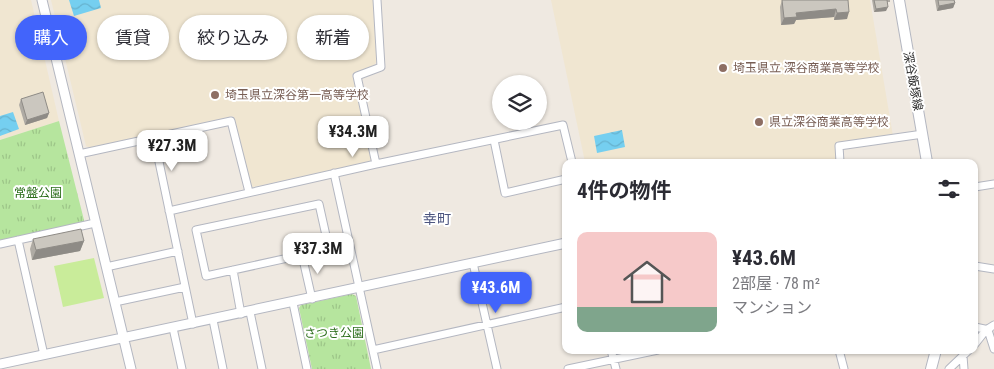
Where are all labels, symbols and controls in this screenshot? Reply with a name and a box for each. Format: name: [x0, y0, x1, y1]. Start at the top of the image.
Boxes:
chip: 購入: [15, 15, 87, 60]
chip: 賃貸: [97, 15, 169, 60]
chip: 絞り込み: [179, 15, 287, 60]
chip: 新着: [297, 15, 369, 60]
street label: 深谷飯塚線: [901, 50, 925, 112]
place label: 埼玉県立 深谷商業高等学校: [733, 61, 880, 75]
marker: 埼玉県立 深谷商業高等学校: [717, 62, 729, 74]
map controls: [492, 75, 547, 130]
button: layers: [492, 75, 547, 130]
place label: 埼玉県立深谷第一高等学校: [225, 88, 369, 102]
marker: 埼玉県立深谷第一高等学校: [209, 89, 221, 101]
place label: 県立深谷商業高等学校: [769, 115, 889, 129]
pin: ¥34.3M: [312, 116, 394, 158]
marker: 県立深谷商業高等学校: [753, 116, 765, 128]
text: ¥34.3M: [329, 122, 377, 141]
pin: ¥27.3M: [131, 130, 213, 172]
text: ¥27.3M: [148, 136, 196, 155]
icon: filters: [935, 175, 963, 203]
text: 4件の物件: [577, 179, 672, 203]
park label: 常盤公園: [14, 186, 62, 200]
district label: 幸町: [423, 211, 451, 227]
pin: ¥37.3M: [277, 232, 359, 275]
text: ¥37.3M: [294, 239, 342, 258]
text: ¥43.6M: [732, 246, 796, 270]
icon: home: [617, 252, 677, 312]
pin: ¥43.6M: [455, 272, 537, 314]
text: 2部屋 · 78 m²: [732, 274, 820, 293]
text: ¥43.6M: [472, 278, 520, 297]
text: マンション: [732, 298, 812, 317]
park label: さつき公園: [304, 326, 364, 340]

